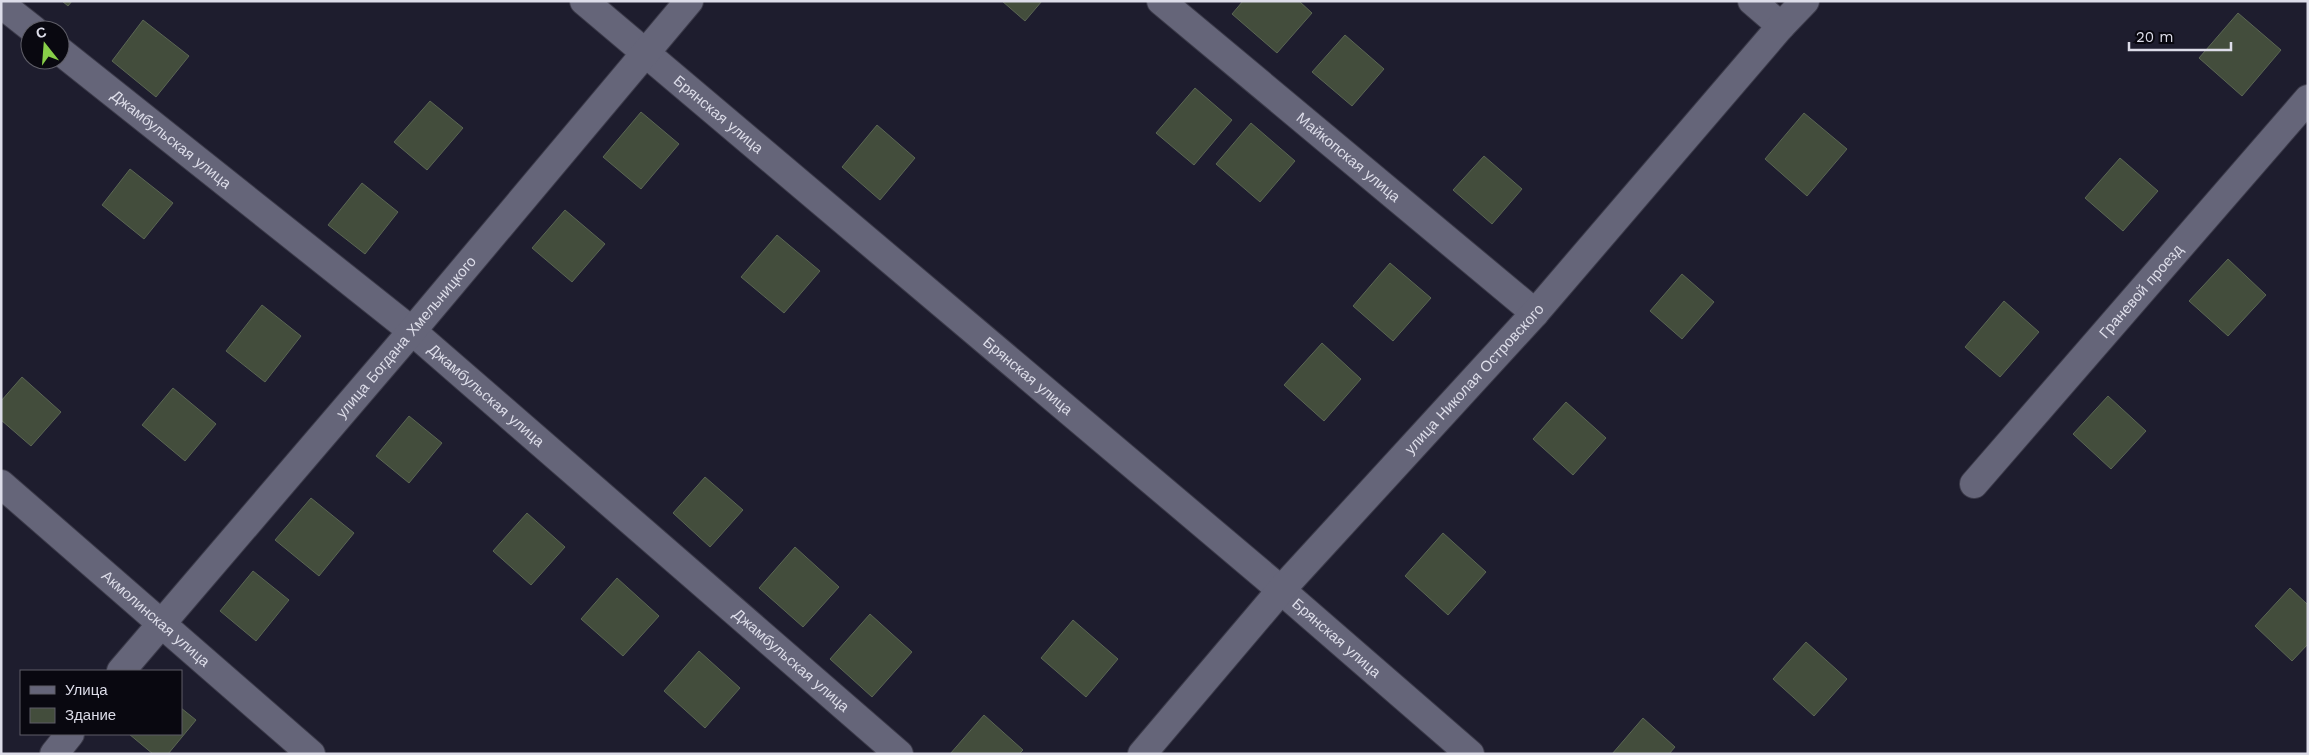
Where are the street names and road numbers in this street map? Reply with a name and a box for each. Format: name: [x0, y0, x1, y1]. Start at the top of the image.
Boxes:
street label: Брянская улица: [670, 72, 767, 158]
street label: Джамбульская улица: [108, 86, 235, 193]
street label: Майкопская улица: [1293, 109, 1404, 206]
street label: Граневой проезд: [2095, 241, 2187, 342]
street label: улица Богдана Хмельницкого: [332, 253, 480, 422]
street label: улица Николая Островского: [1401, 300, 1548, 458]
street label: Брянская улица: [979, 333, 1077, 419]
street label: Джамбульская улица: [424, 340, 548, 451]
street label: Акмолинская улица: [98, 567, 214, 671]
street label: Брянская улица: [1288, 595, 1385, 682]
street label: Джамбульская улица: [729, 605, 853, 716]

